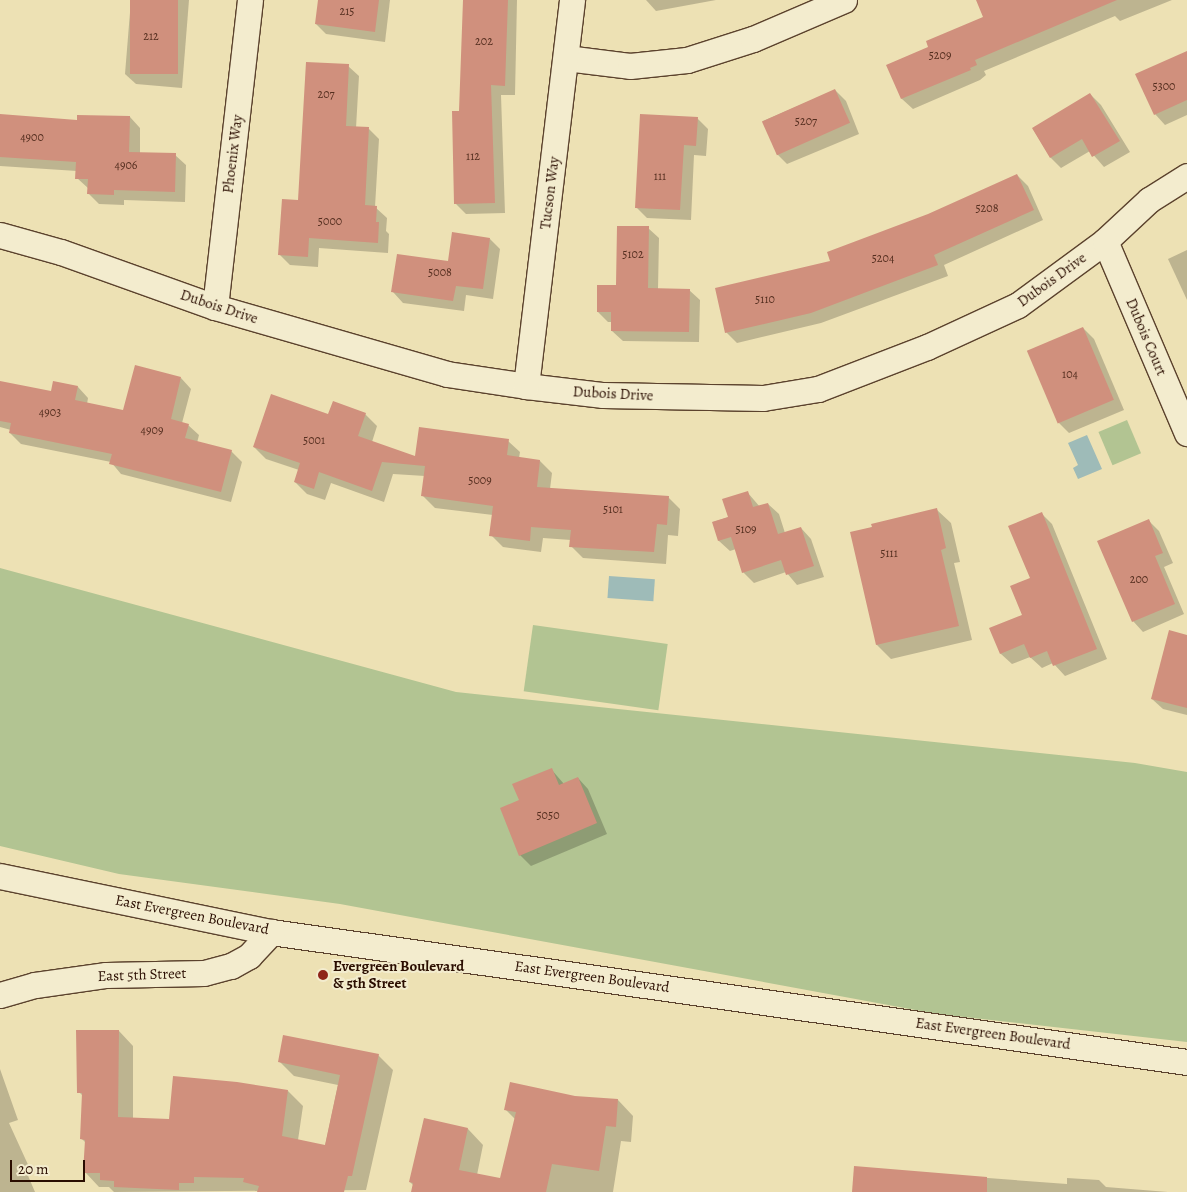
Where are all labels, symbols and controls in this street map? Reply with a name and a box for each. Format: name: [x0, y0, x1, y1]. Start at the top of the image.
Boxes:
house number: 215: [340, 5, 354, 19]
house number: 212: [143, 30, 159, 44]
house number: 202: [475, 35, 493, 49]
house number: 5209: [929, 49, 951, 63]
house number: 5300: [1153, 80, 1175, 94]
house number: 207: [317, 88, 335, 102]
street label: Phoenix Way: [219, 114, 247, 194]
house number: 5207: [795, 115, 817, 129]
house number: 4900: [20, 131, 44, 145]
house number: 112: [466, 150, 480, 164]
street label: Tucson Way: [537, 156, 563, 230]
house number: 4906: [115, 159, 137, 173]
house number: 111: [654, 170, 666, 184]
house number: 5208: [975, 202, 999, 216]
house number: 5000: [318, 215, 342, 229]
house number: 5102: [622, 248, 644, 262]
street label: Dubois Drive: [1014, 249, 1090, 311]
house number: 5204: [872, 252, 894, 266]
house number: 5008: [428, 266, 452, 280]
street label: Dubois Drive: [178, 286, 260, 328]
house number: 5110: [755, 293, 775, 307]
street label: Dubois Court: [1122, 296, 1170, 378]
house number: 104: [1062, 368, 1078, 382]
street label: Dubois Drive: [572, 383, 654, 405]
house number: 4903: [39, 406, 61, 420]
house number: 4909: [141, 424, 163, 438]
house number: 5001: [303, 434, 325, 448]
house number: 5009: [468, 474, 492, 488]
house number: 5101: [603, 503, 623, 517]
house number: 5109: [735, 523, 757, 537]
house number: 5111: [880, 547, 898, 561]
house number: 200: [1130, 573, 1148, 587]
house number: 5050: [536, 809, 560, 823]
street label: East Evergreen Boulevard: [114, 891, 270, 939]
place label: Evergreen Boulevard & 5th Street: [333, 957, 464, 992]
street label: East Evergreen Boulevard: [513, 957, 671, 997]
street label: East 5th Street: [97, 964, 187, 986]
marker: Evergreen Boulevard & 5th Street: [317, 969, 329, 981]
street label: East Evergreen Boulevard: [914, 1014, 1072, 1054]
scale bar: [12, 1150, 88, 1182]
text: 20 m: [18, 1159, 49, 1179]

